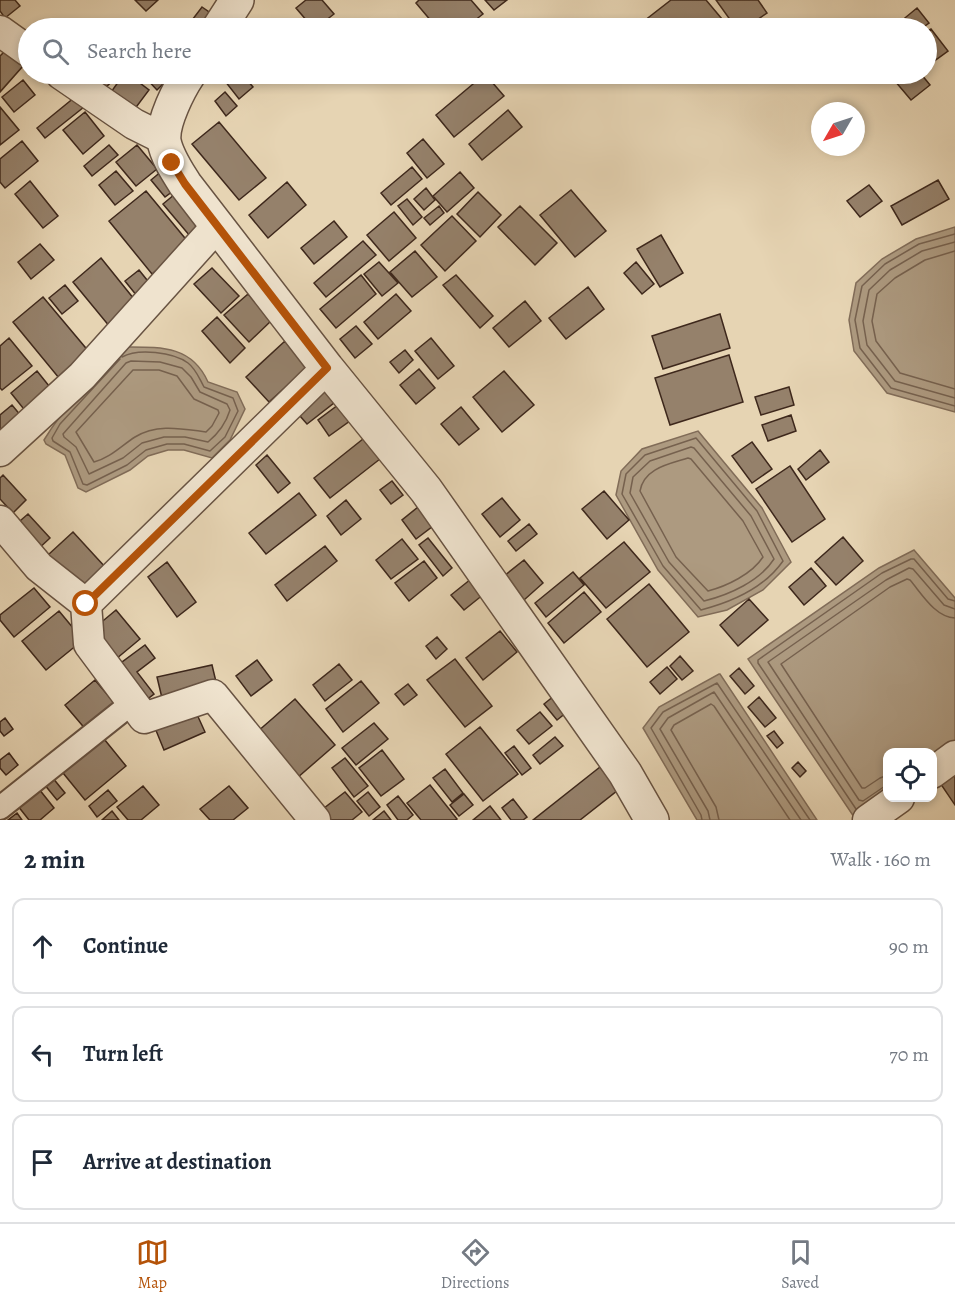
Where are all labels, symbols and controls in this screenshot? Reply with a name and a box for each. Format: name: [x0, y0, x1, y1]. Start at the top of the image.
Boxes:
search box: [18, 18, 937, 84]
icon: search: [39, 35, 72, 68]
text: Search here: [87, 36, 192, 66]
north arrow: [811, 102, 865, 156]
route end: [158, 149, 184, 175]
route start: [72, 590, 98, 616]
map controls: [883, 748, 937, 802]
button: locate: [883, 748, 937, 802]
text: 2 min: [24, 842, 85, 877]
text: Walk · 160 m: [831, 846, 931, 873]
icon: ahead: [26, 930, 59, 963]
text: Continue: [83, 931, 168, 961]
text: 90 m: [889, 933, 929, 960]
icon: left: [26, 1038, 59, 1071]
text: Turn left: [83, 1039, 163, 1069]
text: 70 m: [889, 1041, 929, 1068]
icon: arrive: [26, 1146, 59, 1179]
text: Arrive at destination: [83, 1147, 272, 1177]
tab: Map: [136, 1236, 169, 1294]
tab: Directions: [441, 1236, 509, 1294]
tab: Saved: [781, 1236, 819, 1294]

